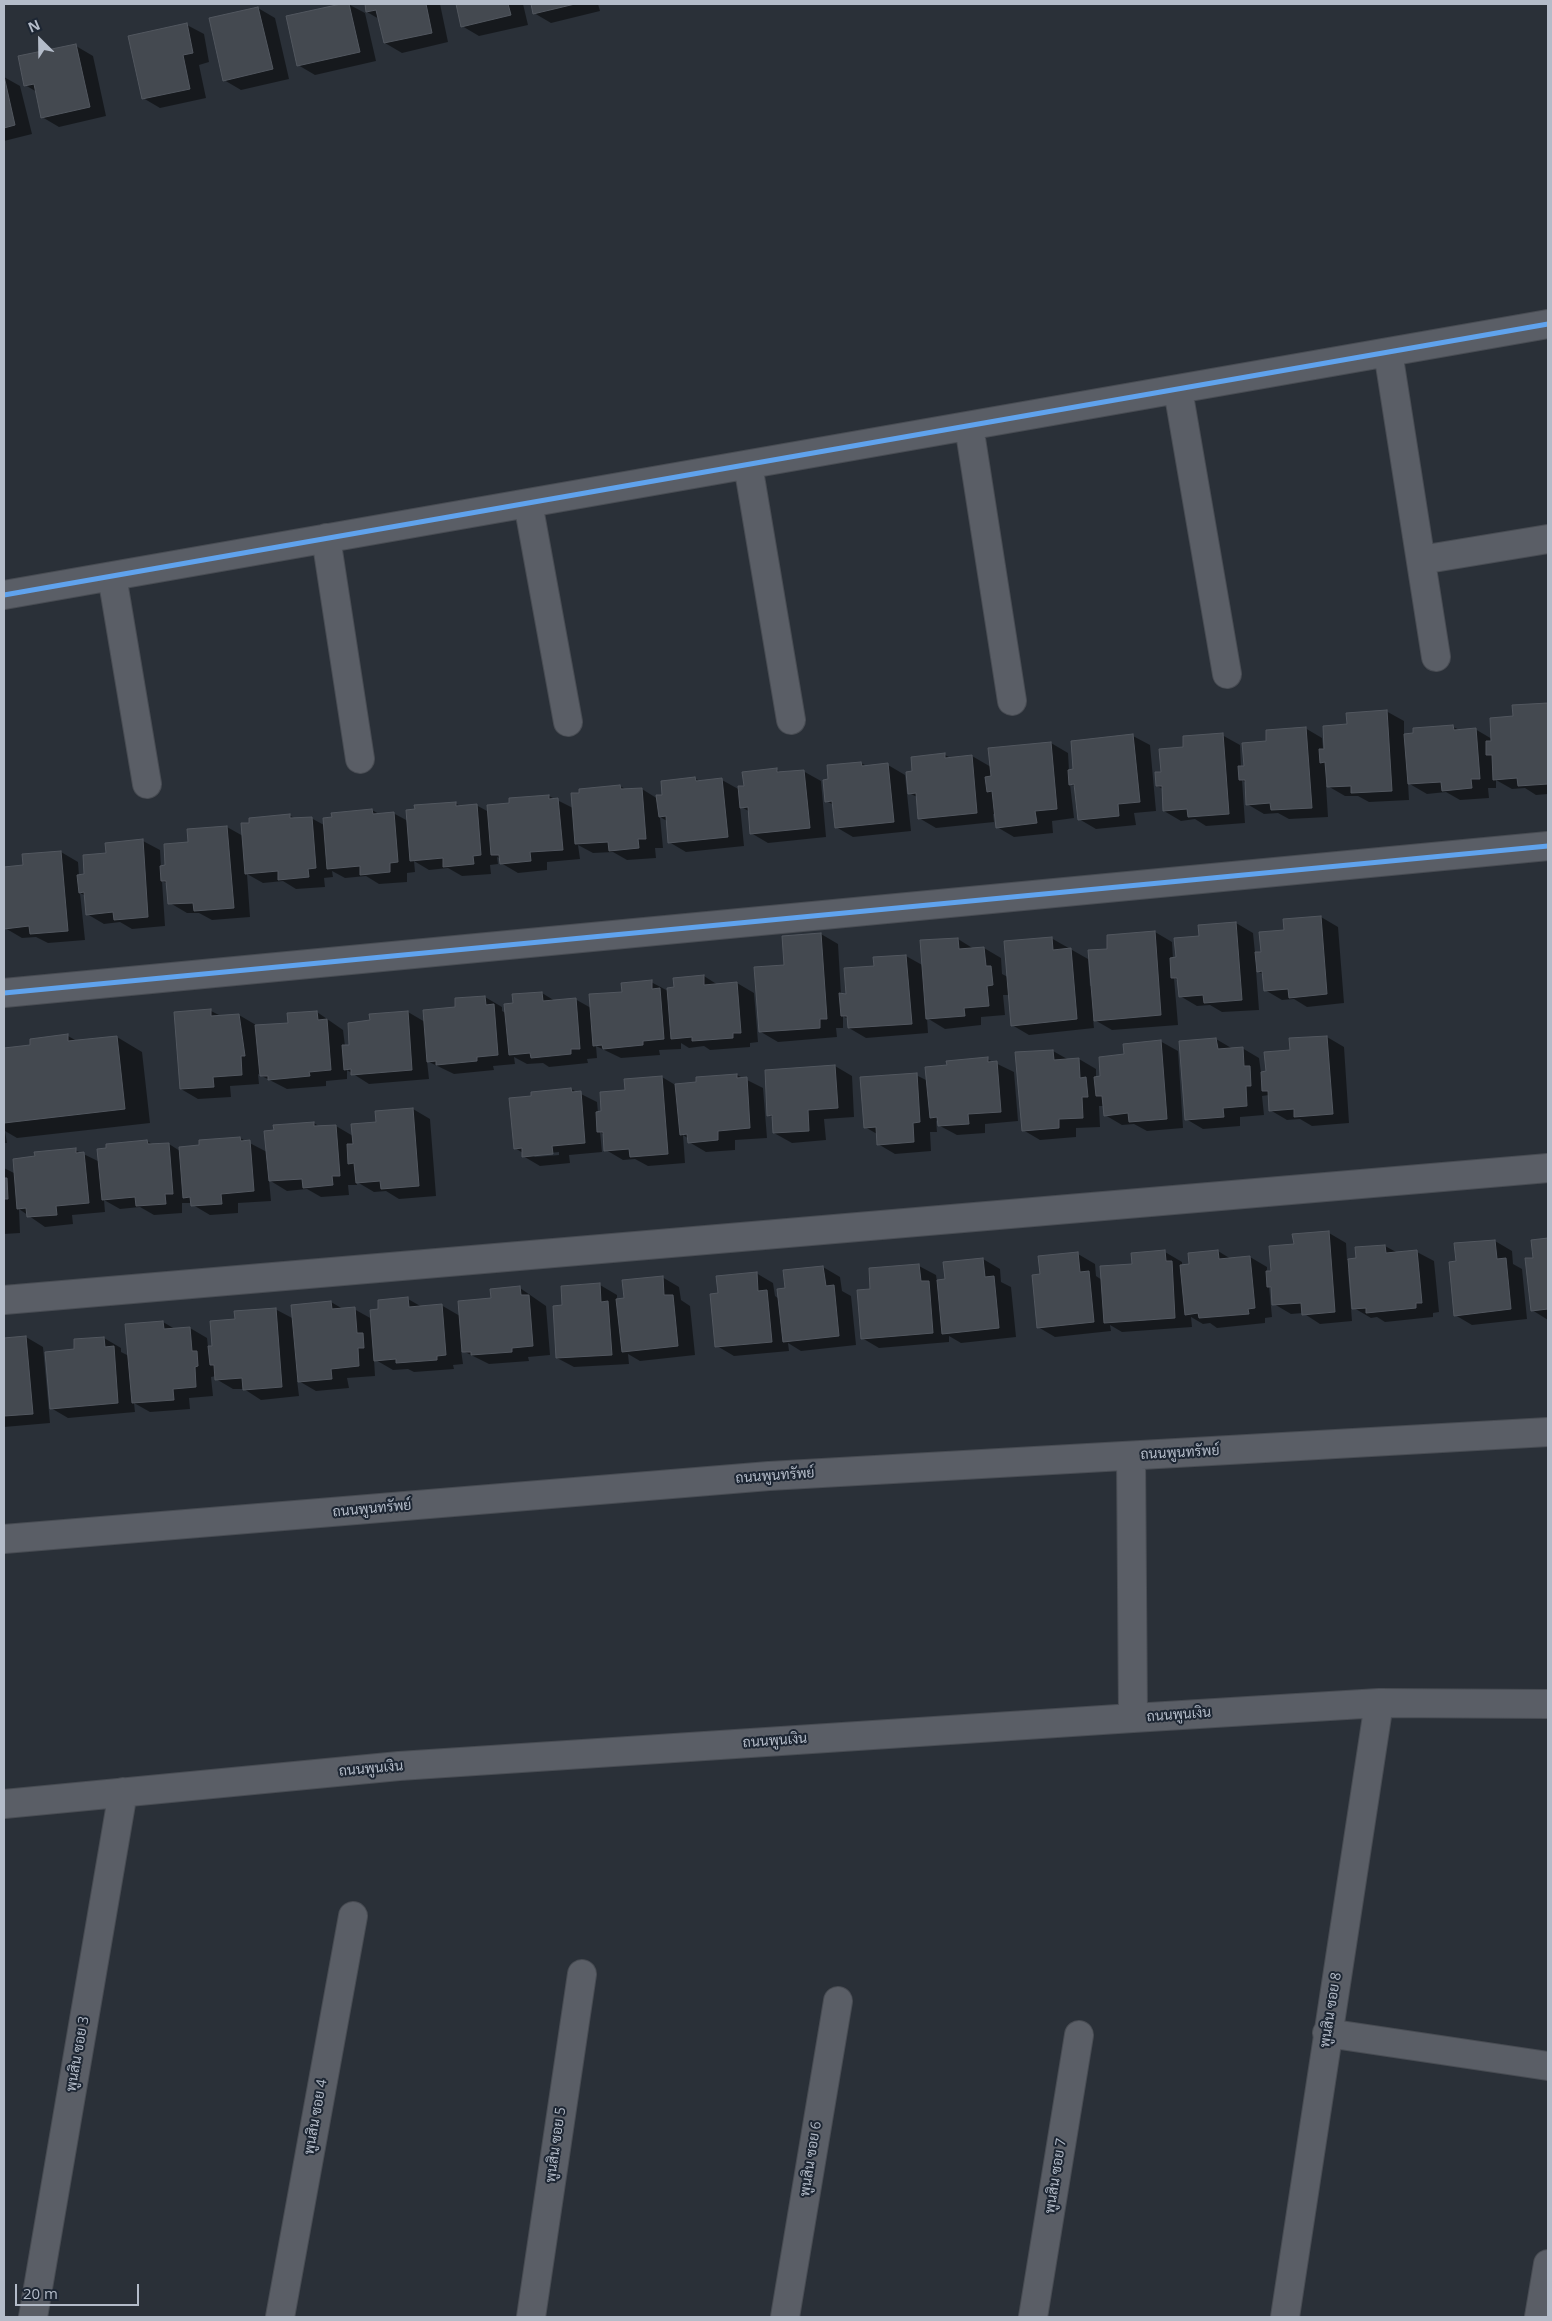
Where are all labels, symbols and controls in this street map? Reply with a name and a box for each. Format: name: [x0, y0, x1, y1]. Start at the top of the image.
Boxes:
north arrow: [15, 15, 65, 65]
text: N: [25, 15, 43, 37]
street label: ถนนพูนทรัพย์: [1140, 1443, 1220, 1463]
street label: ถนนพูนทรัพย์: [735, 1465, 815, 1487]
street label: ถนนพูนทรัพย์: [332, 1497, 412, 1521]
street label: ถนนพูนเงิน: [1146, 1704, 1212, 1726]
street label: ถนนพูนเงิน: [742, 1730, 808, 1752]
street label: ถนนพูนเงิน: [338, 1758, 404, 1780]
street label: พูนสิน ซอย 8: [1317, 1971, 1345, 2049]
street label: พูนสิน ซอย 3: [63, 2015, 93, 2093]
street label: พูนสิน ซอย 4: [301, 2078, 331, 2156]
street label: พูนสิน ซอย 5: [542, 2106, 570, 2184]
street label: พูนสิน ซอย 6: [797, 2120, 825, 2198]
street label: พูนสิน ซอย 7: [1042, 2137, 1070, 2215]
scale bar: [18, 2274, 141, 2306]
text: 20 m: [23, 2283, 58, 2303]

